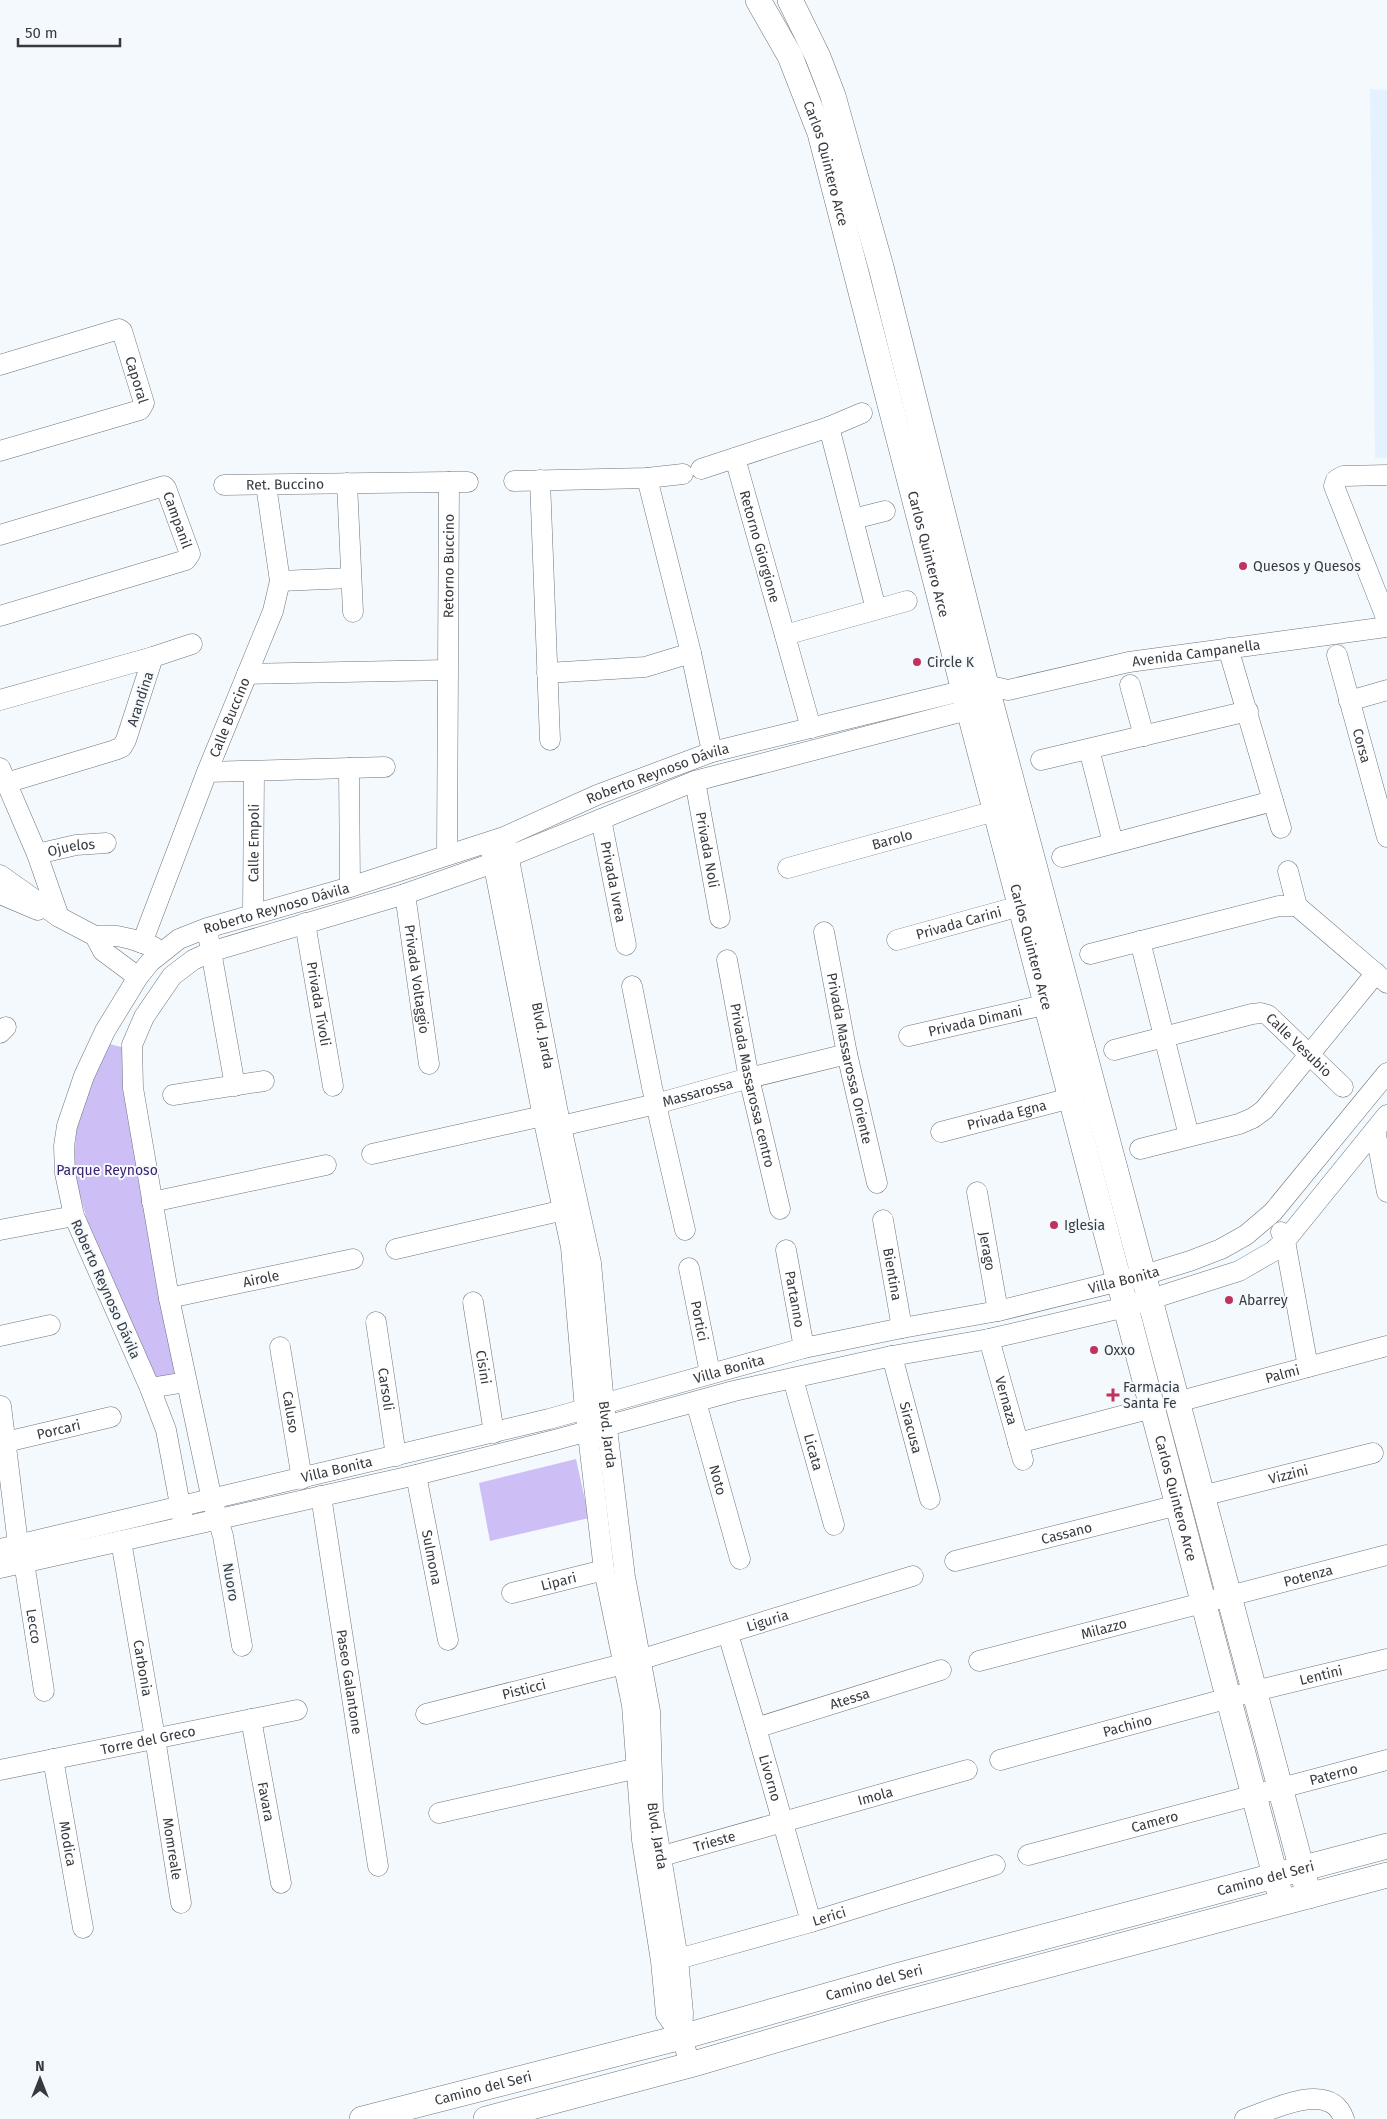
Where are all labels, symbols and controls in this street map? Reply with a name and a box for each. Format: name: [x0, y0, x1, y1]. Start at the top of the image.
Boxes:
scale bar: [18, 15, 120, 47]
text: 50 m: [25, 24, 58, 42]
street label: Carlos Quintero Arce: [799, 98, 852, 228]
street label: Caporal: [121, 354, 152, 406]
street label: Ret. Buccino: [246, 476, 324, 494]
street label: Campanil: [159, 489, 195, 551]
street label: Retorno Giorgione: [736, 489, 783, 605]
street label: Carlos Quintero Arce: [904, 489, 953, 619]
street label: Retorno Buccino: [440, 514, 458, 618]
place label: Quesos y Quesos: [1253, 558, 1361, 575]
marker: Quesos y Quesos: [1237, 560, 1249, 572]
street label: Avenida Campanella: [1131, 636, 1261, 670]
place label: Circle K: [927, 654, 975, 671]
marker: Circle K: [911, 656, 923, 668]
street label: Arandina: [124, 669, 157, 729]
street label: Calle Buccino: [206, 675, 254, 760]
street label: Corsa: [1349, 727, 1374, 765]
street label: Roberto Reynoso Dávila: [584, 740, 731, 808]
street label: Calle Empoli: [245, 804, 263, 882]
street label: Privada Noli: [692, 811, 722, 889]
street label: Barolo: [870, 826, 915, 854]
street label: Ojuelos: [46, 836, 96, 860]
street label: Privada Ivrea: [597, 840, 629, 924]
street label: Roberto Reynoso Dávila: [202, 880, 351, 938]
street label: Carlos Quintero Arce: [1006, 882, 1055, 1012]
street label: Privada Carini: [914, 904, 1004, 943]
street label: Privada Voltaggio: [400, 924, 433, 1035]
street label: Privada Tívoli: [303, 960, 334, 1047]
street label: Privada Massarossa Oriente: [823, 971, 876, 1146]
street label: Blvd. Jarda: [528, 1001, 557, 1070]
street label: Privada Massarossa centro: [726, 1002, 778, 1170]
street label: Privada Dimani: [927, 1002, 1024, 1040]
street label: Calle Vesubio: [1262, 1010, 1335, 1081]
street label: Massarossa: [661, 1075, 735, 1111]
street label: Privada Egna: [965, 1097, 1049, 1134]
park label: Parque Reynoso: [56, 1162, 158, 1179]
street label: Roberto Reynoso Dávila: [67, 1217, 144, 1362]
place label: Iglesia: [1064, 1217, 1105, 1234]
marker: Iglesia: [1048, 1219, 1060, 1231]
street label: Jerago: [975, 1230, 999, 1272]
street label: Bientina: [879, 1247, 905, 1302]
street label: Villa Bonita: [1087, 1263, 1162, 1297]
street label: Airole: [241, 1267, 281, 1291]
street label: Partanno: [781, 1269, 808, 1329]
place label: Abarrey: [1239, 1292, 1288, 1309]
marker: Abarrey: [1223, 1294, 1235, 1306]
street label: Portici: [687, 1299, 711, 1343]
place label: Oxxo: [1104, 1342, 1135, 1359]
marker: Oxxo: [1088, 1344, 1100, 1356]
street label: Cisini: [472, 1349, 494, 1386]
street label: Villa Bonita: [692, 1351, 766, 1387]
street label: Palmi: [1263, 1362, 1302, 1387]
street label: Carsoli: [374, 1367, 397, 1412]
street label: Vernaza: [991, 1374, 1021, 1427]
place label: Farmacia Santa Fe: [1123, 1379, 1180, 1412]
marker: Farmacia Santa Fe: [1107, 1389, 1119, 1401]
street label: Caluso: [279, 1390, 302, 1434]
street label: Blvd. Jarda: [595, 1400, 620, 1469]
street label: Siracusa: [896, 1400, 926, 1455]
street label: Porcari: [35, 1417, 82, 1443]
street label: Licata: [800, 1432, 826, 1473]
street label: Carlos Quintero Arce: [1151, 1433, 1200, 1563]
street label: Villa Bonita: [299, 1453, 374, 1486]
street label: Vizzini: [1267, 1462, 1310, 1488]
street label: Noto: [705, 1463, 730, 1497]
street label: Cassano: [1039, 1519, 1094, 1548]
street label: Sulmona: [418, 1528, 445, 1587]
street label: Nuoro: [219, 1561, 242, 1603]
street label: Potenza: [1282, 1561, 1335, 1591]
street label: Lipari: [539, 1569, 578, 1594]
street label: Liguria: [744, 1607, 791, 1636]
street label: Lecco: [22, 1608, 45, 1645]
street label: Milazzo: [1079, 1615, 1129, 1643]
street label: Paseo Galantone: [333, 1628, 366, 1736]
street label: Carbonia: [129, 1639, 156, 1698]
street label: Lentini: [1298, 1662, 1344, 1689]
street label: Pisticci: [500, 1676, 548, 1703]
street label: Atessa: [828, 1685, 872, 1713]
street label: Pachino: [1101, 1711, 1154, 1741]
street label: Torre del Greco: [99, 1723, 197, 1758]
street label: Livorno: [755, 1753, 784, 1803]
street label: Paterno: [1308, 1760, 1360, 1789]
street label: Favara: [254, 1780, 278, 1823]
street label: Imola: [856, 1783, 895, 1809]
street label: Blvd. Jarda: [644, 1802, 671, 1871]
street label: Camero: [1129, 1808, 1180, 1836]
street label: Momreale: [159, 1816, 185, 1881]
street label: Modica: [55, 1820, 80, 1868]
street label: Trieste: [692, 1828, 737, 1856]
street label: Camino del Seri: [1215, 1858, 1316, 1900]
street label: Lerici: [810, 1904, 848, 1930]
street label: Camino del Seri: [824, 1961, 925, 2005]
north arrow: [15, 2054, 65, 2104]
text: N: [35, 2058, 45, 2075]
street label: Camino del Seri: [433, 2068, 534, 2109]

